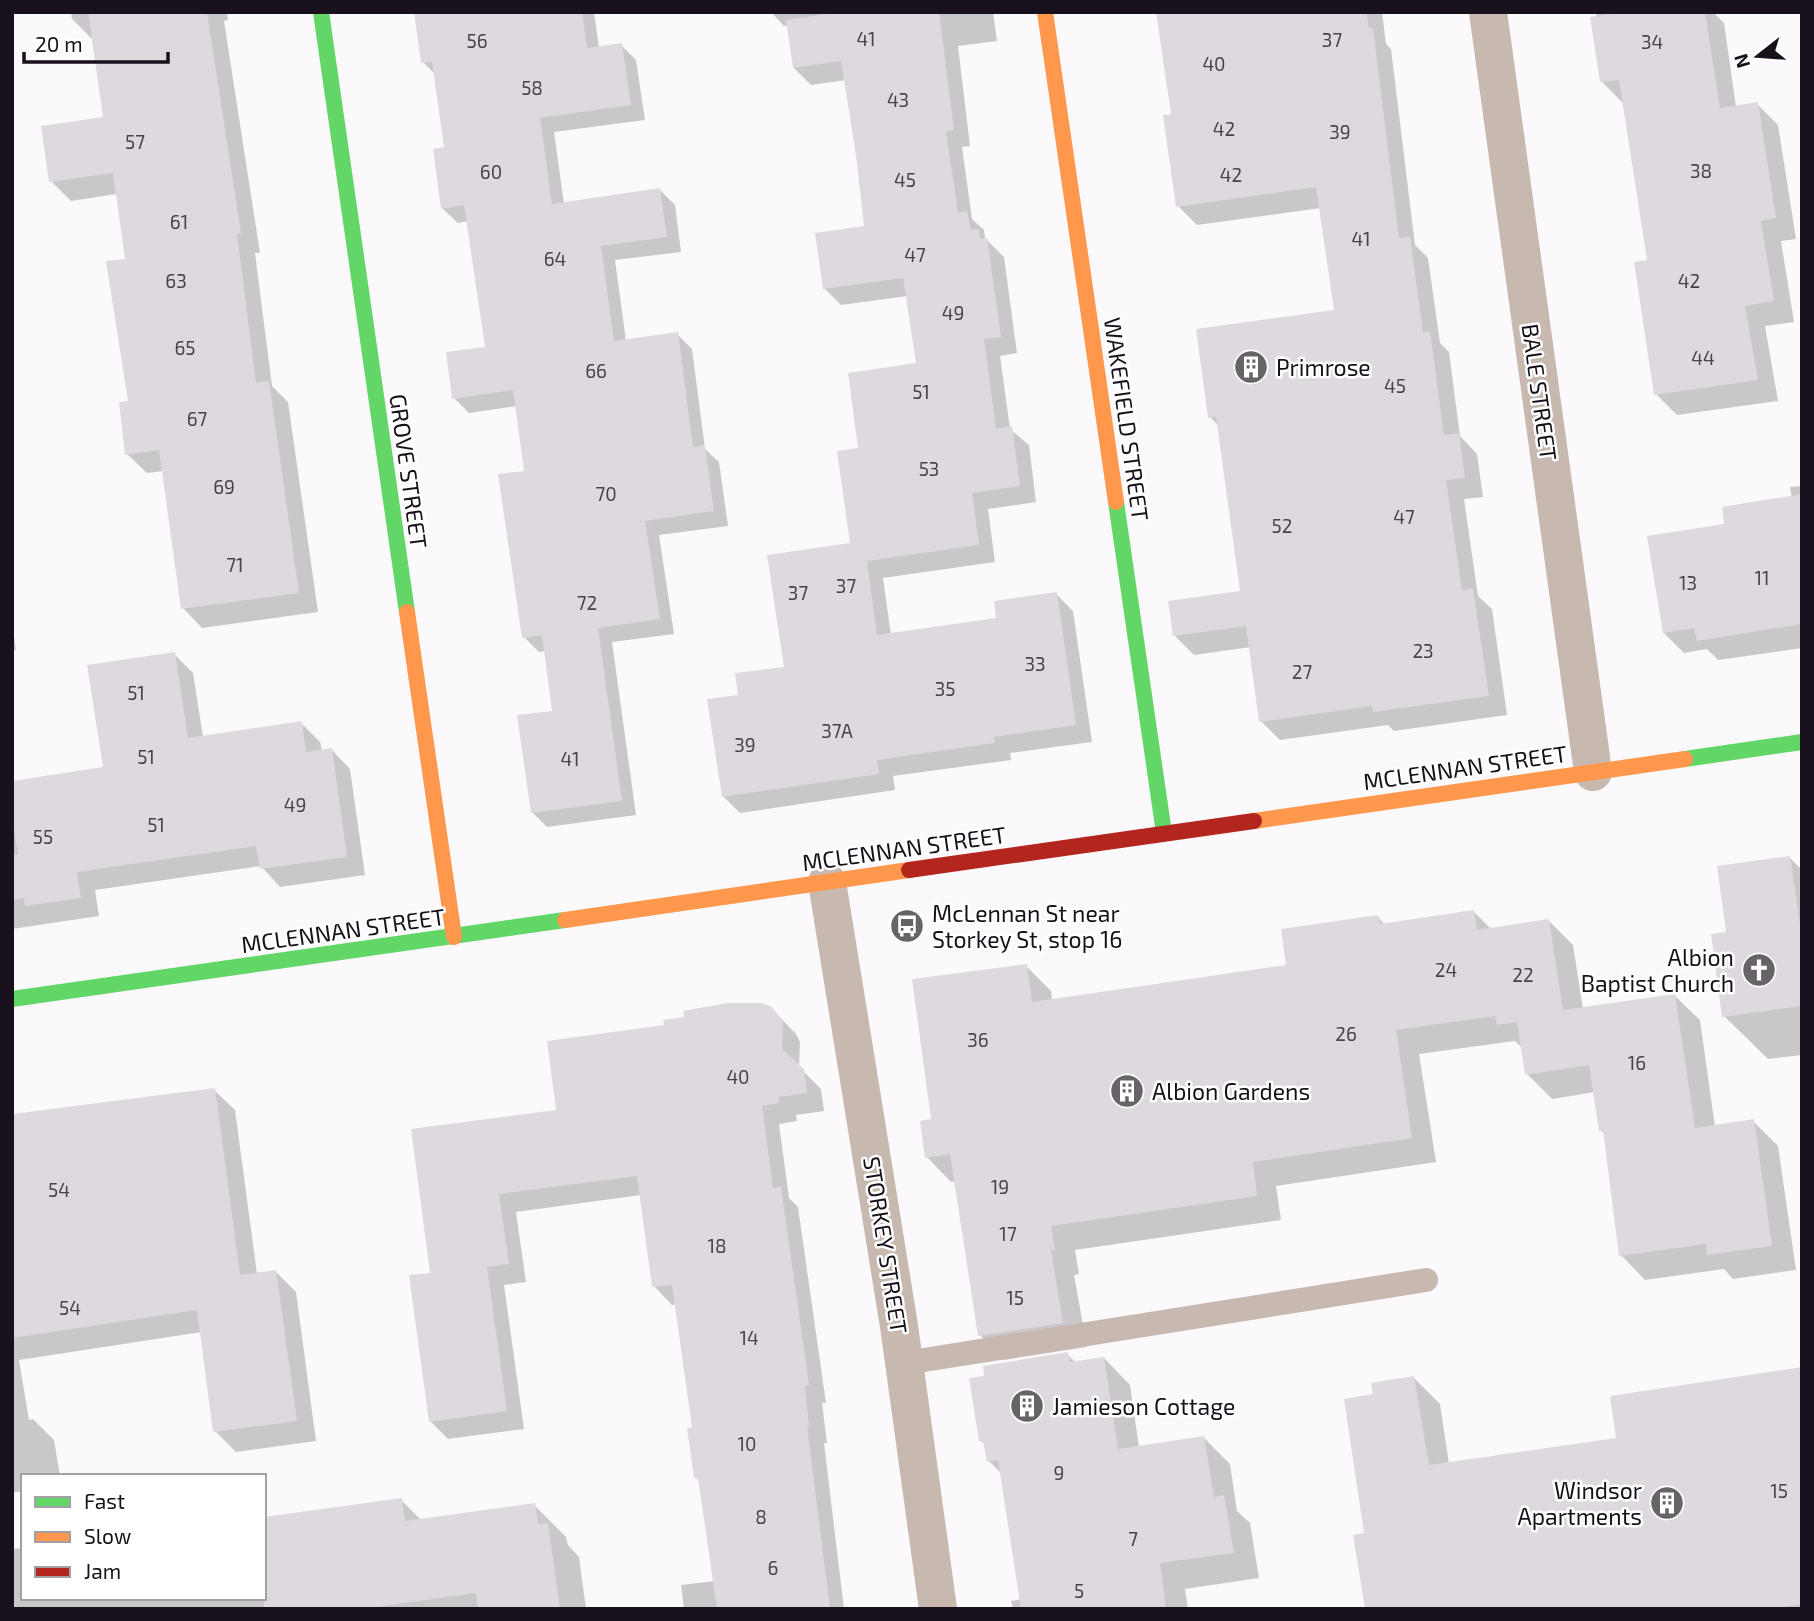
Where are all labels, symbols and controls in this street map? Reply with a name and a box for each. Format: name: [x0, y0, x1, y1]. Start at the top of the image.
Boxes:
scale bar: [24, 21, 168, 65]
north arrow: [1723, 21, 1793, 91]
house number: 41: [856, 27, 876, 50]
house number: 37: [1322, 28, 1342, 51]
house number: 56: [466, 29, 488, 52]
house number: 34: [1641, 30, 1663, 53]
text: 20 m: [35, 31, 83, 56]
text: N: [1728, 51, 1754, 71]
house number: 40: [1202, 52, 1226, 75]
house number: 58: [521, 76, 543, 99]
house number: 43: [887, 88, 909, 111]
house number: 42: [1213, 117, 1235, 140]
house number: 39: [1329, 120, 1351, 143]
house number: 57: [125, 130, 145, 153]
house number: 38: [1690, 159, 1712, 182]
house number: 60: [480, 160, 502, 183]
house number: 42: [1220, 163, 1242, 186]
house number: 45: [894, 168, 916, 191]
house number: 61: [170, 210, 188, 233]
house number: 41: [1351, 227, 1371, 250]
house number: 47: [904, 243, 926, 266]
house number: 64: [544, 247, 566, 270]
house number: 63: [165, 269, 187, 292]
house number: 42: [1678, 269, 1700, 292]
house number: 49: [942, 301, 964, 324]
street label: WAKEFIELD STREET: [1099, 316, 1155, 522]
street label: BALE STREET: [1517, 322, 1563, 462]
house number: 65: [174, 336, 196, 359]
house number: 44: [1691, 346, 1715, 369]
building icon: Primrose: [1232, 348, 1270, 386]
place label: Primrose: [1276, 353, 1371, 381]
house number: 66: [585, 359, 607, 382]
house number: 45: [1384, 374, 1406, 397]
house number: 51: [912, 380, 930, 403]
street label: GROVE STREET: [384, 392, 434, 550]
house number: 67: [187, 407, 208, 430]
house number: 53: [919, 457, 939, 480]
house number: 69: [213, 475, 235, 498]
house number: 70: [595, 482, 617, 505]
house number: 47: [1393, 505, 1415, 528]
house number: 52: [1272, 514, 1292, 537]
house number: 71: [226, 553, 244, 576]
house number: 11: [1754, 566, 1770, 589]
house number: 13: [1679, 571, 1697, 594]
house number: 37: [836, 574, 856, 597]
house number: 37: [788, 581, 808, 604]
house number: 72: [577, 591, 597, 614]
house number: 23: [1412, 639, 1434, 662]
house number: 33: [1024, 652, 1046, 675]
house number: 27: [1292, 660, 1312, 683]
house number: 35: [935, 677, 955, 700]
house number: 51: [127, 681, 145, 704]
house number: 37A: [821, 719, 853, 742]
house number: 39: [734, 733, 756, 756]
street label: MCLENNAN STREET: [1361, 739, 1569, 795]
house number: 51: [137, 745, 155, 768]
house number: 41: [560, 747, 580, 770]
house number: 49: [284, 793, 306, 816]
house number: 51: [147, 813, 165, 836]
street label: MCLENNAN STREET: [800, 820, 1008, 876]
house number: 55: [33, 825, 53, 848]
place label: McLennan St near Storkey St, stop 16: [932, 899, 1122, 953]
street label: MCLENNAN STREET: [239, 902, 447, 958]
bus stop icon: McLennan St near Storkey St, stop 16: [888, 907, 926, 945]
place label: Albion Baptist Church: [1581, 943, 1734, 997]
church icon: Albion Baptist Church: [1740, 951, 1778, 989]
house number: 24: [1435, 958, 1457, 981]
house number: 22: [1512, 963, 1534, 986]
house number: 26: [1335, 1022, 1357, 1045]
house number: 36: [967, 1028, 989, 1051]
house number: 16: [1628, 1051, 1646, 1074]
house number: 40: [726, 1065, 750, 1088]
building icon: Albion Gardens: [1108, 1072, 1146, 1110]
place label: Albion Gardens: [1152, 1077, 1310, 1105]
street label: STORKEY STREET: [858, 1154, 914, 1336]
house number: 19: [991, 1175, 1009, 1198]
house number: 54: [48, 1178, 70, 1201]
house number: 17: [999, 1222, 1017, 1245]
house number: 18: [707, 1234, 727, 1257]
house number: 15: [1006, 1286, 1024, 1309]
house number: 54: [59, 1296, 81, 1319]
house number: 14: [739, 1326, 759, 1349]
building icon: Jamieson Cottage: [1008, 1387, 1046, 1425]
place label: Jamieson Cottage: [1052, 1392, 1235, 1420]
house number: 10: [737, 1432, 757, 1455]
house number: 9: [1054, 1461, 1064, 1484]
legend: [21, 1474, 266, 1600]
place label: Windsor Apartments: [1517, 1476, 1642, 1530]
house number: 15: [1770, 1479, 1788, 1502]
building icon: Windsor Apartments: [1648, 1484, 1686, 1522]
text: Fast: [84, 1488, 125, 1513]
house number: 8: [755, 1505, 767, 1528]
text: Slow: [84, 1523, 131, 1548]
house number: 7: [1128, 1527, 1138, 1550]
house number: 6: [768, 1556, 778, 1579]
text: Jam: [84, 1558, 121, 1583]
house number: 5: [1074, 1579, 1084, 1602]

